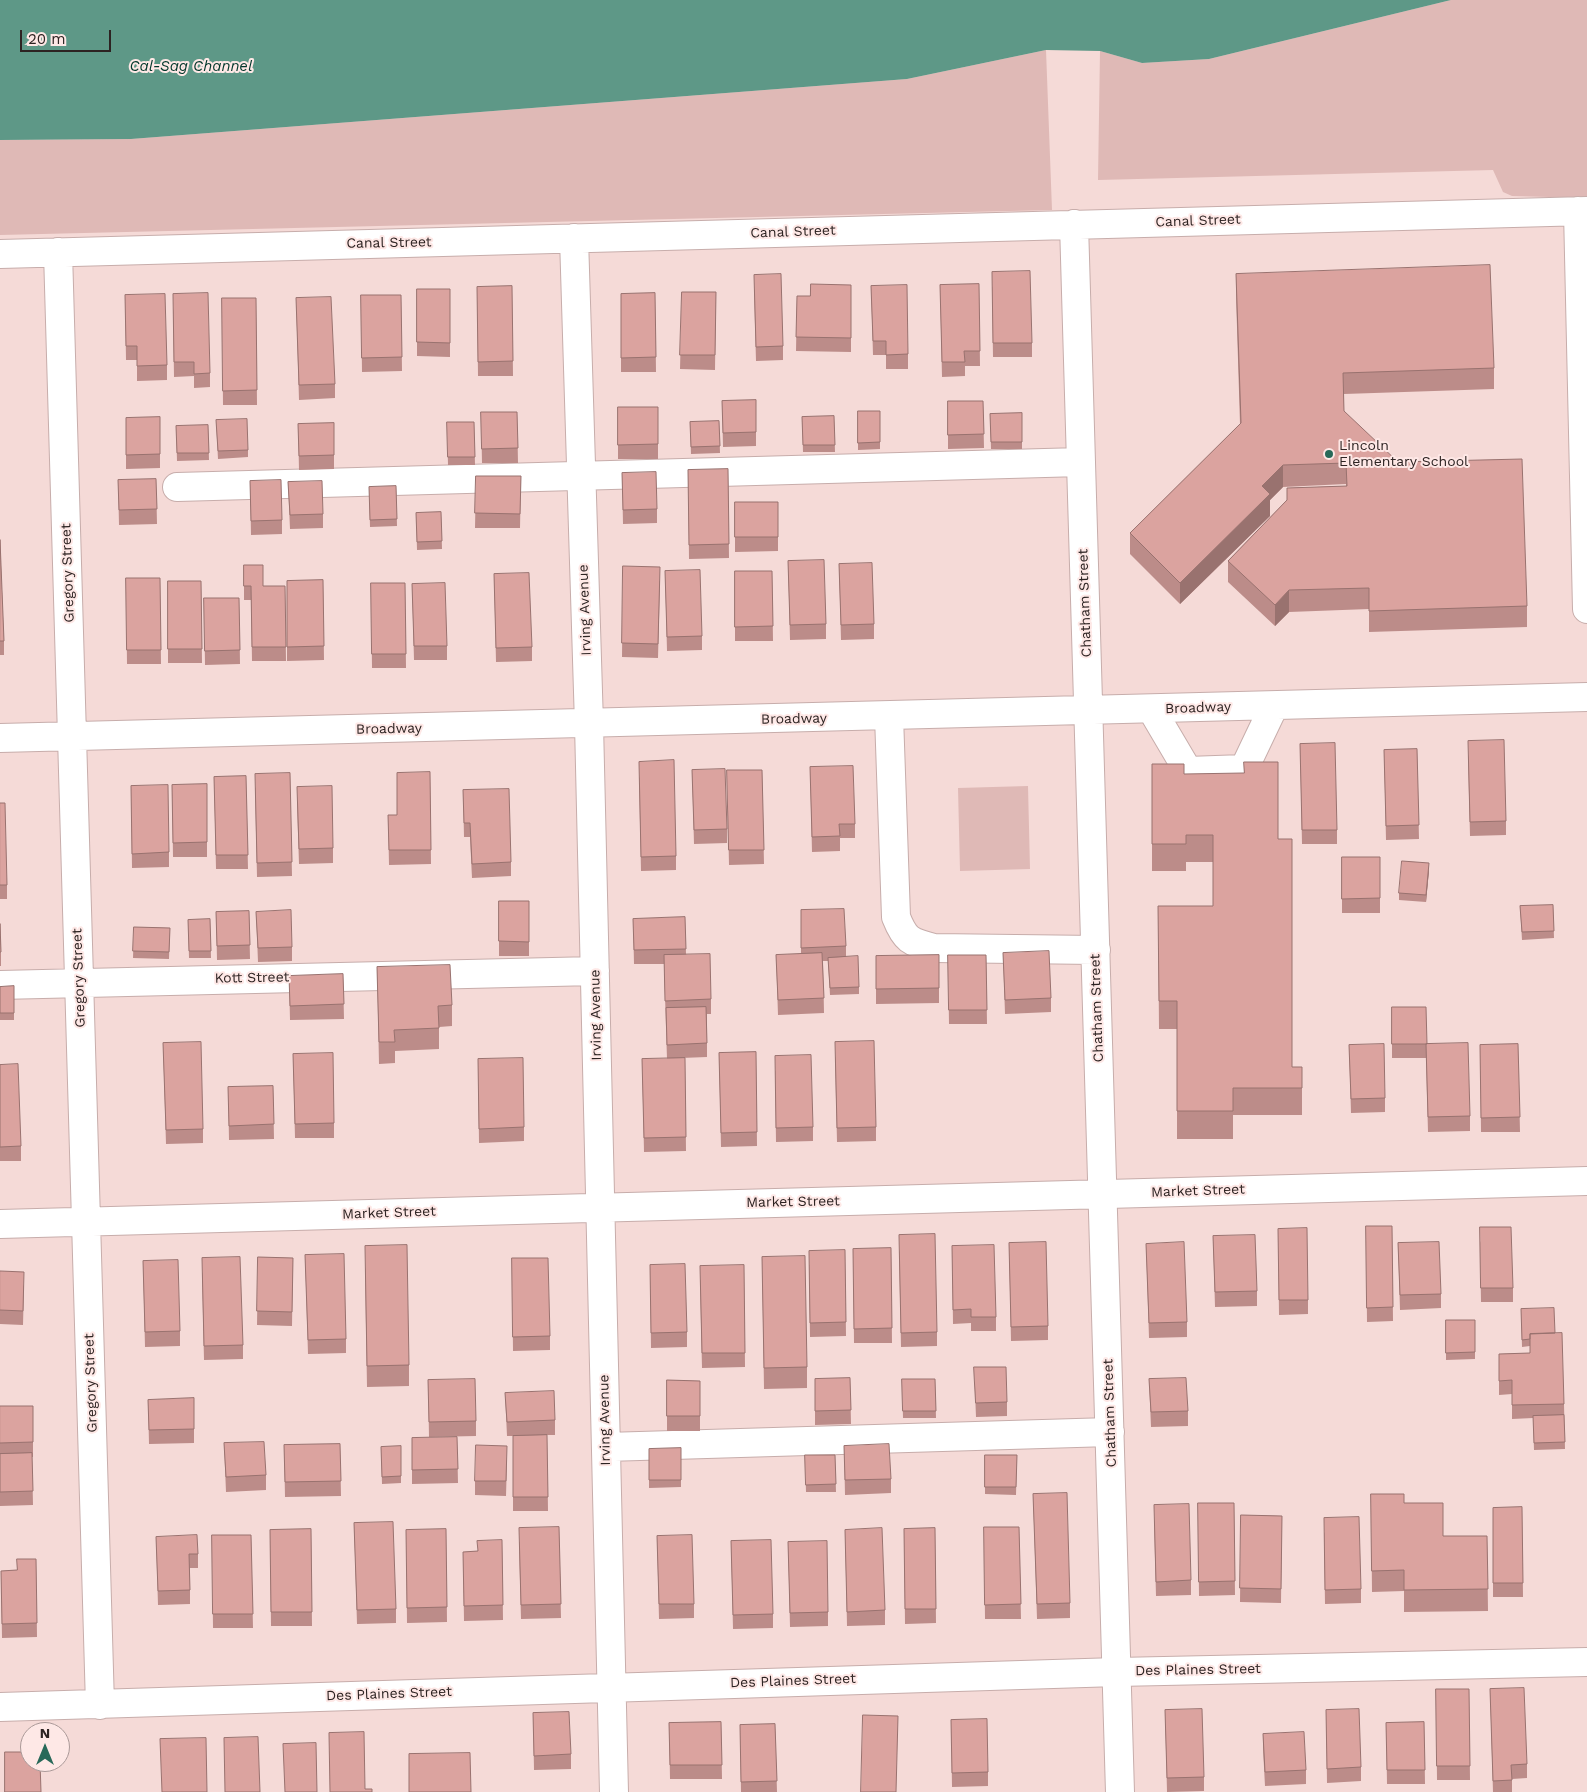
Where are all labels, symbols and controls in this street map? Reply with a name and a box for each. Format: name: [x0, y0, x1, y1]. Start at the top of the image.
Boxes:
scale bar: [22, 20, 114, 52]
text: 20 m: [28, 30, 66, 48]
water label: Cal-Sag Channel: [130, 58, 252, 76]
street label: Canal Street: [1155, 211, 1241, 231]
street label: Canal Street: [750, 222, 836, 242]
street label: Canal Street: [346, 234, 432, 252]
place label: Lincoln Elementary School: [1339, 438, 1468, 471]
marker: Lincoln Elementary School: [1323, 448, 1335, 460]
street label: Gregory Street: [58, 523, 78, 623]
street label: Chatham Street: [1075, 548, 1095, 658]
street label: Irving Avenue: [575, 564, 595, 656]
street label: Broadway: [1165, 698, 1231, 718]
street label: Broadway: [761, 710, 827, 728]
street label: Broadway: [356, 720, 422, 738]
street label: Gregory Street: [69, 928, 89, 1028]
street label: Chatham Street: [1087, 953, 1107, 1063]
street label: Kott Street: [215, 969, 289, 987]
street label: Irving Avenue: [587, 969, 605, 1061]
street label: Market Street: [1151, 1181, 1245, 1201]
street label: Market Street: [746, 1193, 840, 1211]
street label: Market Street: [342, 1203, 436, 1223]
street label: Gregory Street: [81, 1333, 101, 1433]
street label: Chatham Street: [1100, 1358, 1120, 1468]
street label: Irving Avenue: [596, 1374, 614, 1466]
street label: Des Plaines Street: [1135, 1661, 1261, 1679]
street label: Des Plaines Street: [730, 1670, 856, 1692]
street label: Des Plaines Street: [326, 1683, 452, 1705]
north arrow: [20, 1722, 70, 1772]
text: N: [40, 1725, 50, 1741]

